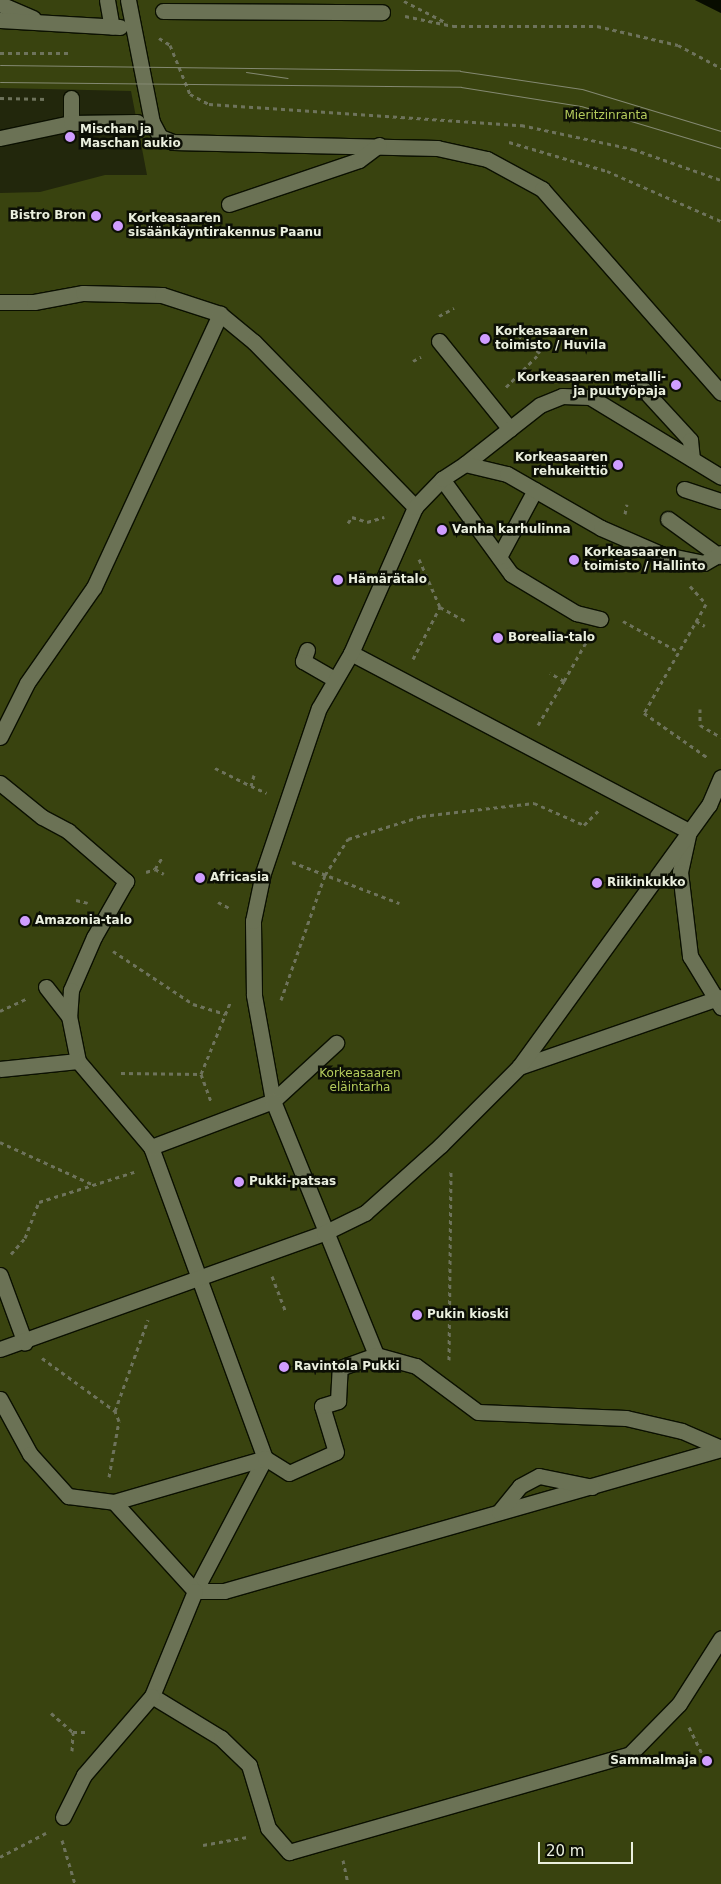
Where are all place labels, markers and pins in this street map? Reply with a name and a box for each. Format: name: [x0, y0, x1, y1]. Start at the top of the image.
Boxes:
place label: Mischan ja Maschan aukio: [80, 123, 181, 151]
marker: Mischan ja Maschan aukio: [64, 131, 76, 143]
place label: Bistro Bron: [10, 209, 86, 223]
marker: Bistro Bron: [90, 210, 102, 222]
place label: Korkeasaaren sisäänkäyntirakennus Paanu: [128, 212, 322, 240]
marker: Korkeasaaren sisäänkäyntirakennus Paanu: [112, 220, 124, 232]
place label: Korkeasaaren toimisto / Huvila: [495, 325, 606, 353]
marker: Korkeasaaren toimisto / Huvila: [479, 333, 491, 345]
place label: Korkeasaaren metalli- ja puutyöpaja: [517, 371, 666, 399]
marker: Korkeasaaren metalli- ja puutyöpaja: [670, 379, 682, 391]
place label: Korkeasaaren rehukeittiö: [515, 451, 608, 479]
marker: Korkeasaaren rehukeittiö: [612, 459, 624, 471]
place label: Vanha karhulinna: [452, 523, 571, 537]
marker: Vanha karhulinna: [436, 524, 448, 536]
place label: Korkeasaaren toimisto / Hallinto: [584, 546, 706, 574]
marker: Korkeasaaren toimisto / Hallinto: [568, 554, 580, 566]
place label: Hämärätalo: [348, 573, 427, 587]
marker: Hämärätalo: [332, 574, 344, 586]
place label: Borealia-talo: [508, 631, 595, 645]
marker: Borealia-talo: [492, 632, 504, 644]
place label: Africasia: [210, 871, 269, 885]
marker: Africasia: [194, 872, 206, 884]
place label: Riikinkukko: [607, 876, 686, 890]
marker: Riikinkukko: [591, 877, 603, 889]
place label: Amazonia-talo: [35, 914, 132, 928]
marker: Amazonia-talo: [19, 915, 31, 927]
place label: Pukki-patsas: [249, 1175, 336, 1189]
marker: Pukki-patsas: [233, 1176, 245, 1188]
place label: Pukin kioski: [427, 1308, 509, 1322]
marker: Pukin kioski: [411, 1309, 423, 1321]
place label: Ravintola Pukki: [294, 1360, 400, 1374]
marker: Ravintola Pukki: [278, 1361, 290, 1373]
place label: Sammalmaja: [610, 1754, 697, 1768]
marker: Sammalmaja: [701, 1755, 713, 1767]

